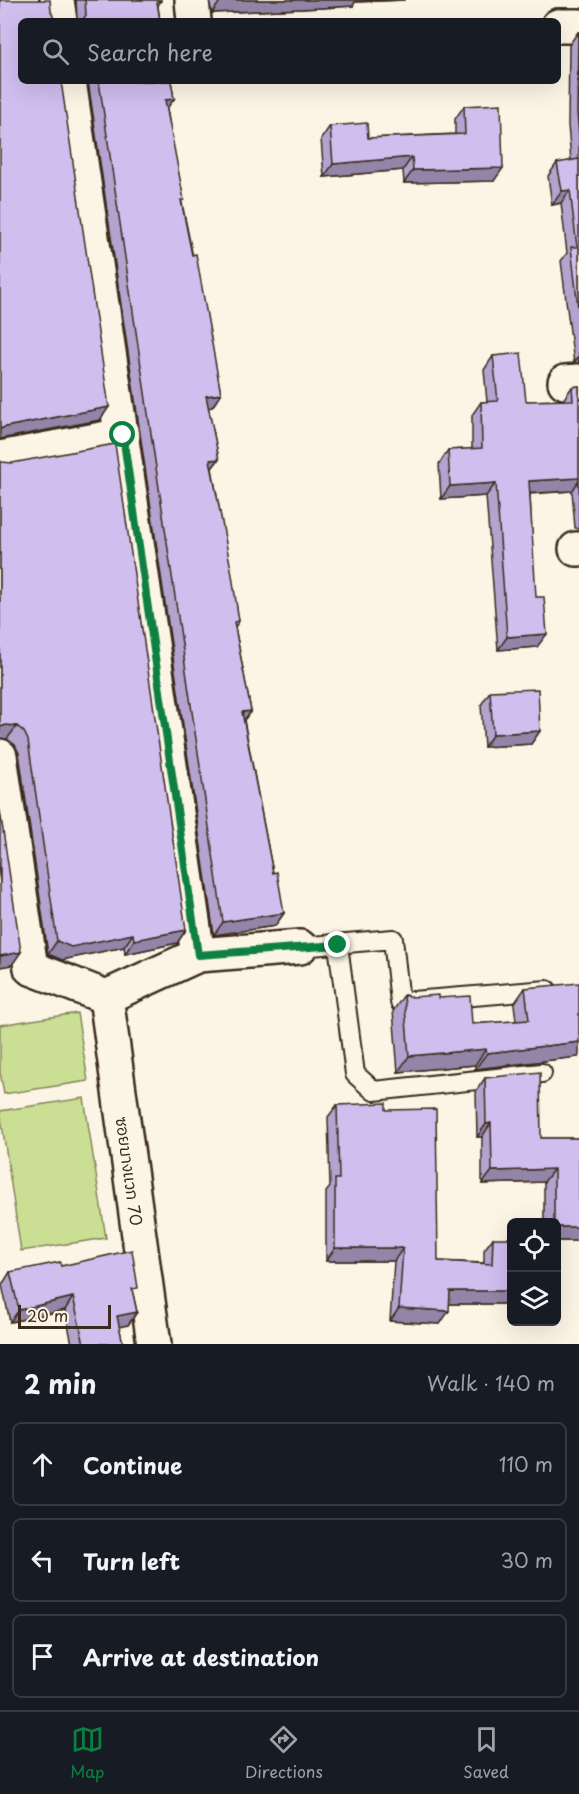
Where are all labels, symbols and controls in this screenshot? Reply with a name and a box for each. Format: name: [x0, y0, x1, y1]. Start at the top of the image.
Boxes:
search box: [18, 18, 561, 84]
icon: search: [39, 35, 72, 68]
text: Search here: [87, 35, 213, 68]
route start: [109, 421, 135, 447]
route end: [324, 931, 350, 957]
street label: ซอยบางแวก 70: [110, 1115, 150, 1227]
map controls: [507, 1218, 561, 1326]
button: locate: [507, 1218, 561, 1272]
button: layers: [507, 1272, 561, 1326]
scale bar: [18, 1302, 111, 1330]
text: 20 m: [27, 1303, 68, 1327]
text: 2 min: [24, 1364, 97, 1403]
text: Walk · 140 m: [427, 1368, 555, 1398]
icon: ahead: [26, 1448, 59, 1481]
text: Continue: [83, 1448, 182, 1481]
text: 110 m: [499, 1449, 553, 1479]
icon: left: [26, 1544, 59, 1577]
text: Turn left: [83, 1544, 180, 1577]
text: 30 m: [500, 1545, 553, 1575]
icon: arrive: [26, 1640, 59, 1673]
text: Arrive at destination: [83, 1640, 319, 1673]
tab: Map: [70, 1723, 104, 1783]
tab: Directions: [245, 1723, 323, 1783]
tab: Saved: [463, 1723, 509, 1783]

